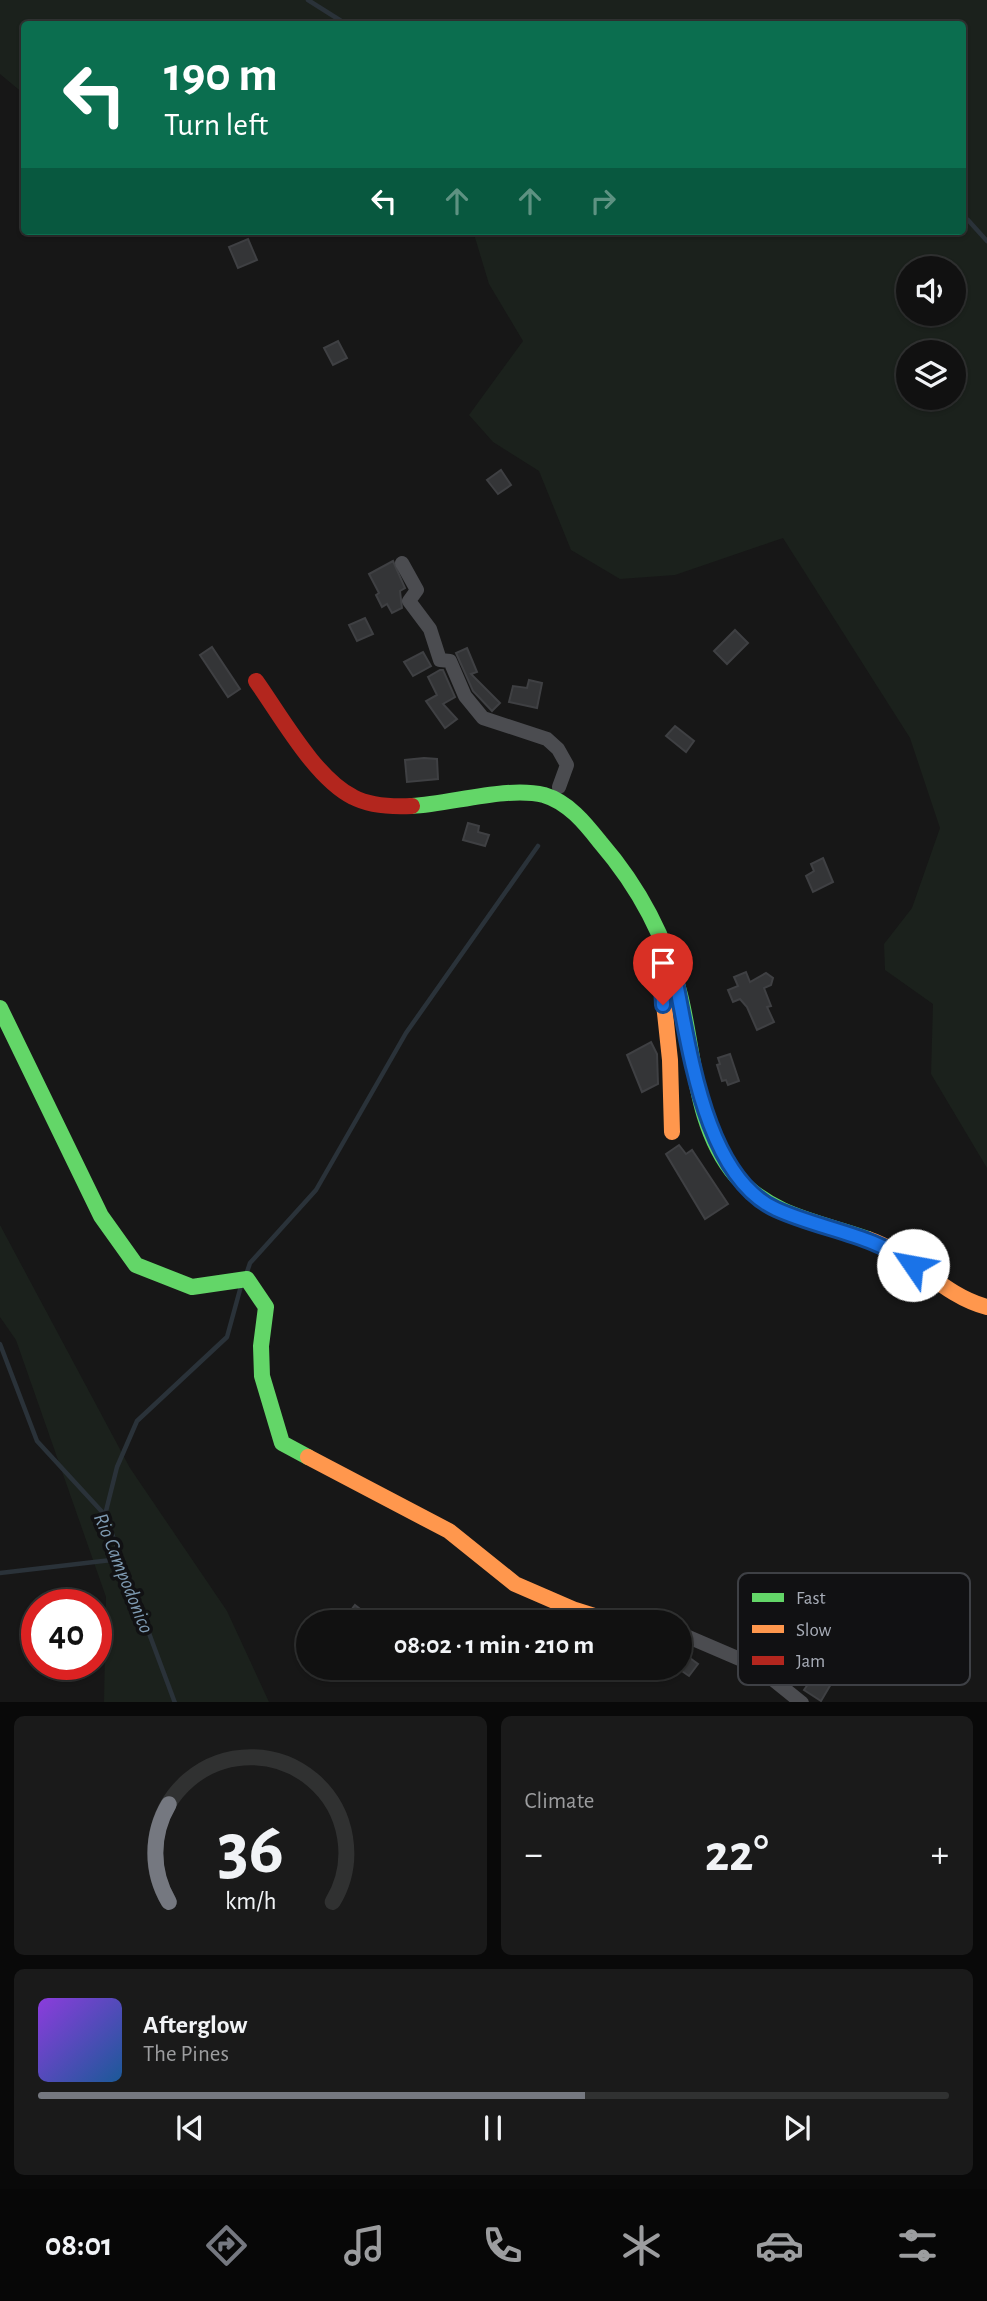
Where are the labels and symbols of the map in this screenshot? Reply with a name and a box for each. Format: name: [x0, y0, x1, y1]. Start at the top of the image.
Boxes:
pin: [633, 933, 693, 1005]
position arrow: [876, 1228, 950, 1302]
water label: Rio Campodonico: [89, 1510, 157, 1637]
legend: [738, 1573, 970, 1685]
speed limit sign: 40: [21, 1589, 112, 1680]
text: Fast: [796, 1589, 826, 1608]
text: Slow: [796, 1621, 832, 1640]
text: Jam: [796, 1652, 825, 1671]

